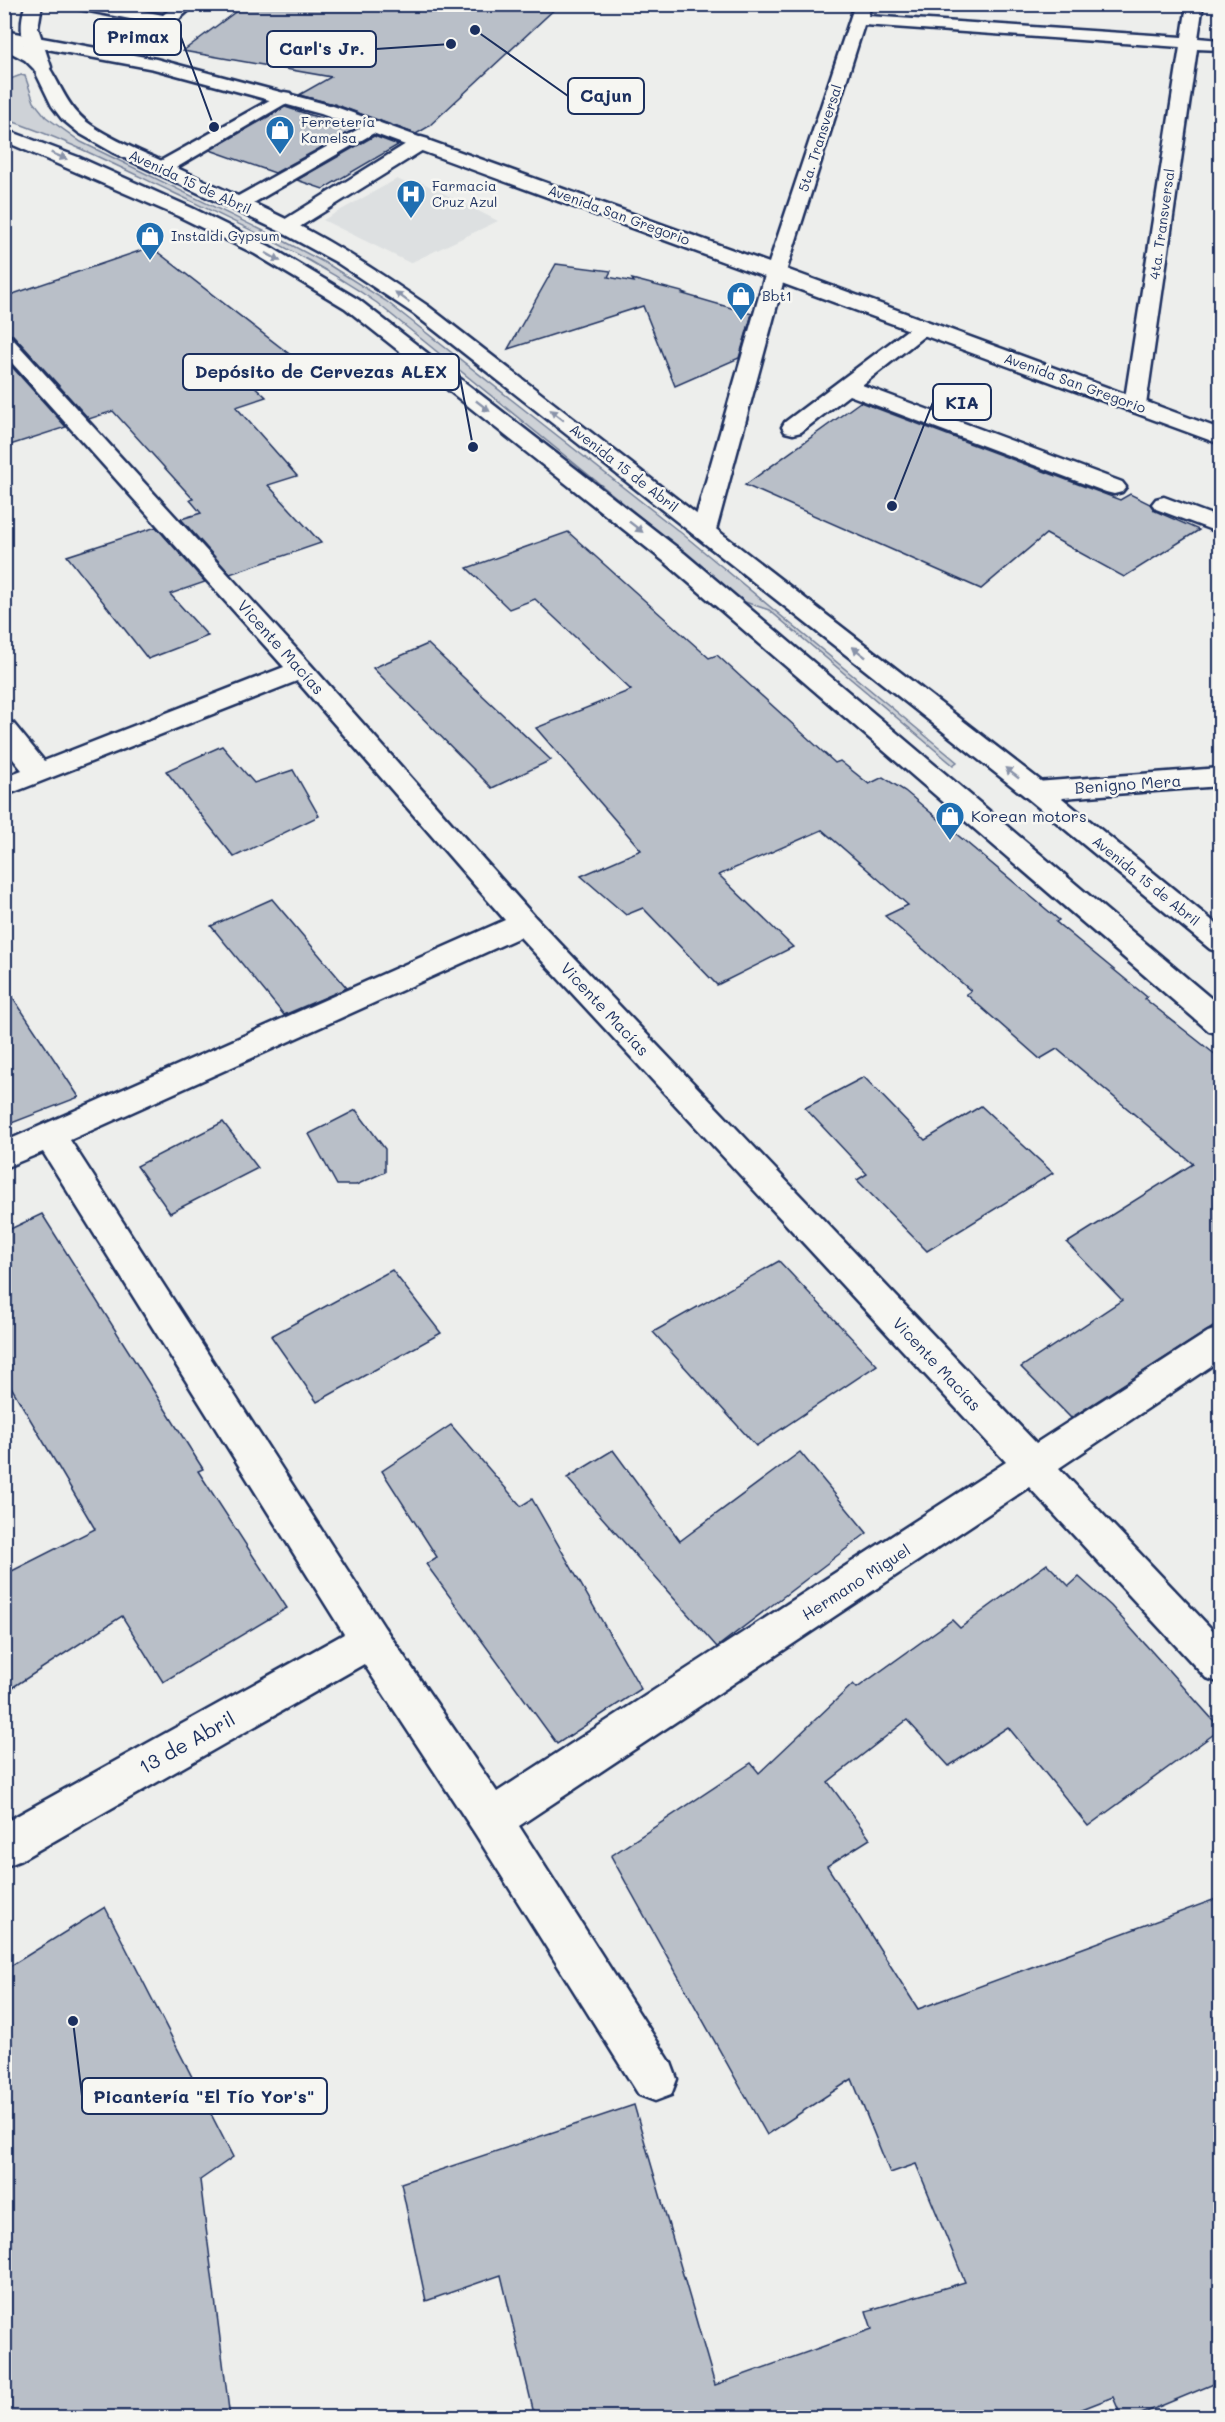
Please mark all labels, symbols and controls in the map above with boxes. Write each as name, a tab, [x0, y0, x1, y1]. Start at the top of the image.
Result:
callout: Primax	[94, 19, 181, 55]
text: Primax	[107, 24, 169, 48]
callout: Carl's Jr.	[267, 31, 376, 67]
text: Carl's Jr.	[279, 36, 365, 60]
callout: Cajun	[568, 78, 644, 114]
street label: 5ta. Transversal	[793, 82, 846, 194]
text: Cajun	[580, 83, 632, 107]
place label: Ferretería Kamelsa	[301, 112, 375, 147]
shop icon: Ferretería Kamelsa	[264, 114, 296, 156]
street label: Avenida 15 de Abril	[126, 145, 254, 218]
one-way arrow	[50, 152, 68, 161]
street label: 4ta. Transversal	[1144, 167, 1179, 281]
place label: Farmacia Cruz Azul	[432, 176, 498, 211]
hospital icon: Farmacia Cruz Azul	[395, 178, 427, 220]
street label: Avenida San Gregorio	[546, 180, 693, 249]
shop icon: Instaldi Gypsum	[134, 220, 166, 262]
place label: Instaldi Gypsum	[171, 226, 280, 245]
one-way arrow	[265, 251, 282, 261]
shop icon: Bbt1	[725, 280, 757, 322]
place label: Bbt1	[762, 286, 792, 305]
one-way arrow	[395, 291, 410, 303]
street label: Avenida San Gregorio	[1002, 348, 1149, 417]
callout: Depósito de Cervezas ALEX	[183, 354, 459, 390]
text: Depósito de Cervezas ALEX	[195, 359, 447, 383]
callout: KIA	[933, 384, 991, 420]
text: KIA	[945, 390, 979, 414]
one-way arrow	[475, 400, 491, 413]
one-way arrow	[549, 410, 564, 422]
street label: Avenida 15 de Abril	[566, 419, 682, 516]
one-way arrow	[628, 520, 644, 533]
street label: Vicente Macías	[233, 595, 329, 698]
one-way arrow	[851, 646, 867, 659]
one-way arrow	[1005, 767, 1020, 779]
street label: Benigno Mera	[1074, 769, 1182, 798]
shop icon: Korean motors	[934, 800, 966, 842]
place label: Korean motors	[971, 805, 1087, 826]
street label: Avenida 15 de Abril	[1089, 831, 1204, 930]
street label: Vicente Macías	[557, 957, 654, 1060]
street label: Vicente Macías	[889, 1312, 986, 1415]
street label: Hermano Miguel	[798, 1539, 914, 1624]
street label: 13 de Abril	[134, 1705, 239, 1779]
callout: Picantería "El Tío Yor's"	[82, 2078, 327, 2114]
text: Picantería "El Tío Yor's"	[93, 2084, 315, 2108]

